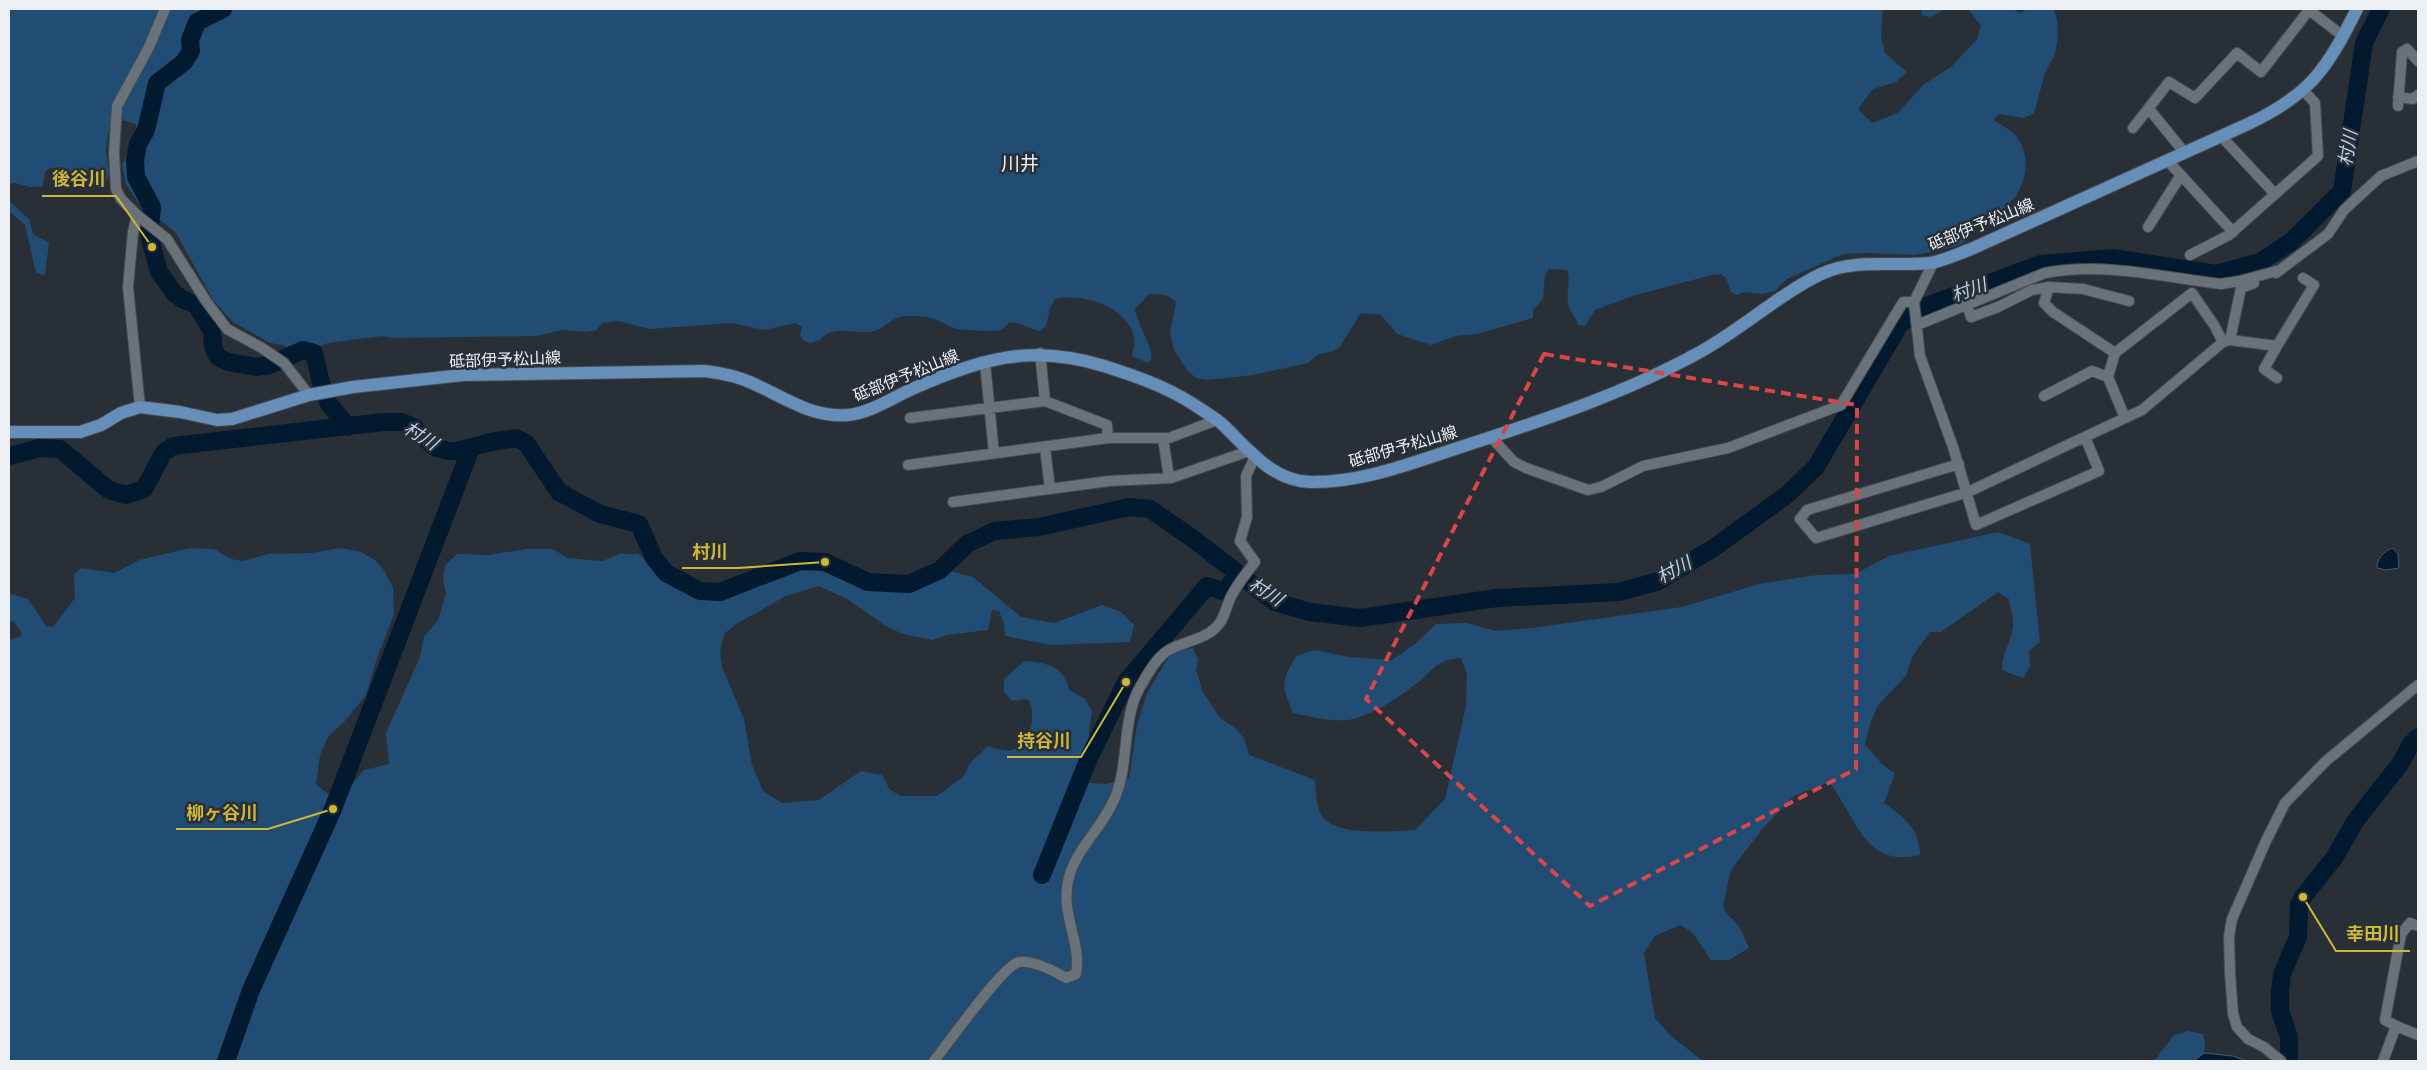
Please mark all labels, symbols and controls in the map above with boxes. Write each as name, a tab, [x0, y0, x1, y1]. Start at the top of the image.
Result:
water label: 村川	[2335, 127, 2361, 167]
district label: 川井	[1001, 153, 1039, 174]
callout: 後谷川	[42, 163, 116, 196]
text: 後谷川	[52, 169, 106, 189]
street label: 砥部伊予松山線	[1926, 196, 2036, 253]
water label: 村川	[1949, 274, 1991, 306]
street label: 砥部伊予松山線	[851, 347, 961, 404]
street label: 砥部伊予松山線	[449, 349, 561, 370]
water label: 村川	[400, 418, 443, 455]
street label: 砥部伊予松山線	[1347, 423, 1459, 470]
callout: 村川	[682, 535, 738, 568]
text: 村川	[692, 542, 728, 562]
water label: 村川	[1653, 552, 1696, 587]
water label: 村川	[1245, 574, 1288, 611]
callout: 持谷川	[1007, 724, 1081, 757]
text: 持谷川	[1017, 731, 1071, 751]
callout: 柳ヶ谷川	[176, 796, 268, 829]
text: 柳ヶ谷川	[186, 803, 258, 823]
callout: 幸田川	[2336, 918, 2410, 951]
text: 幸田川	[2346, 924, 2400, 944]

